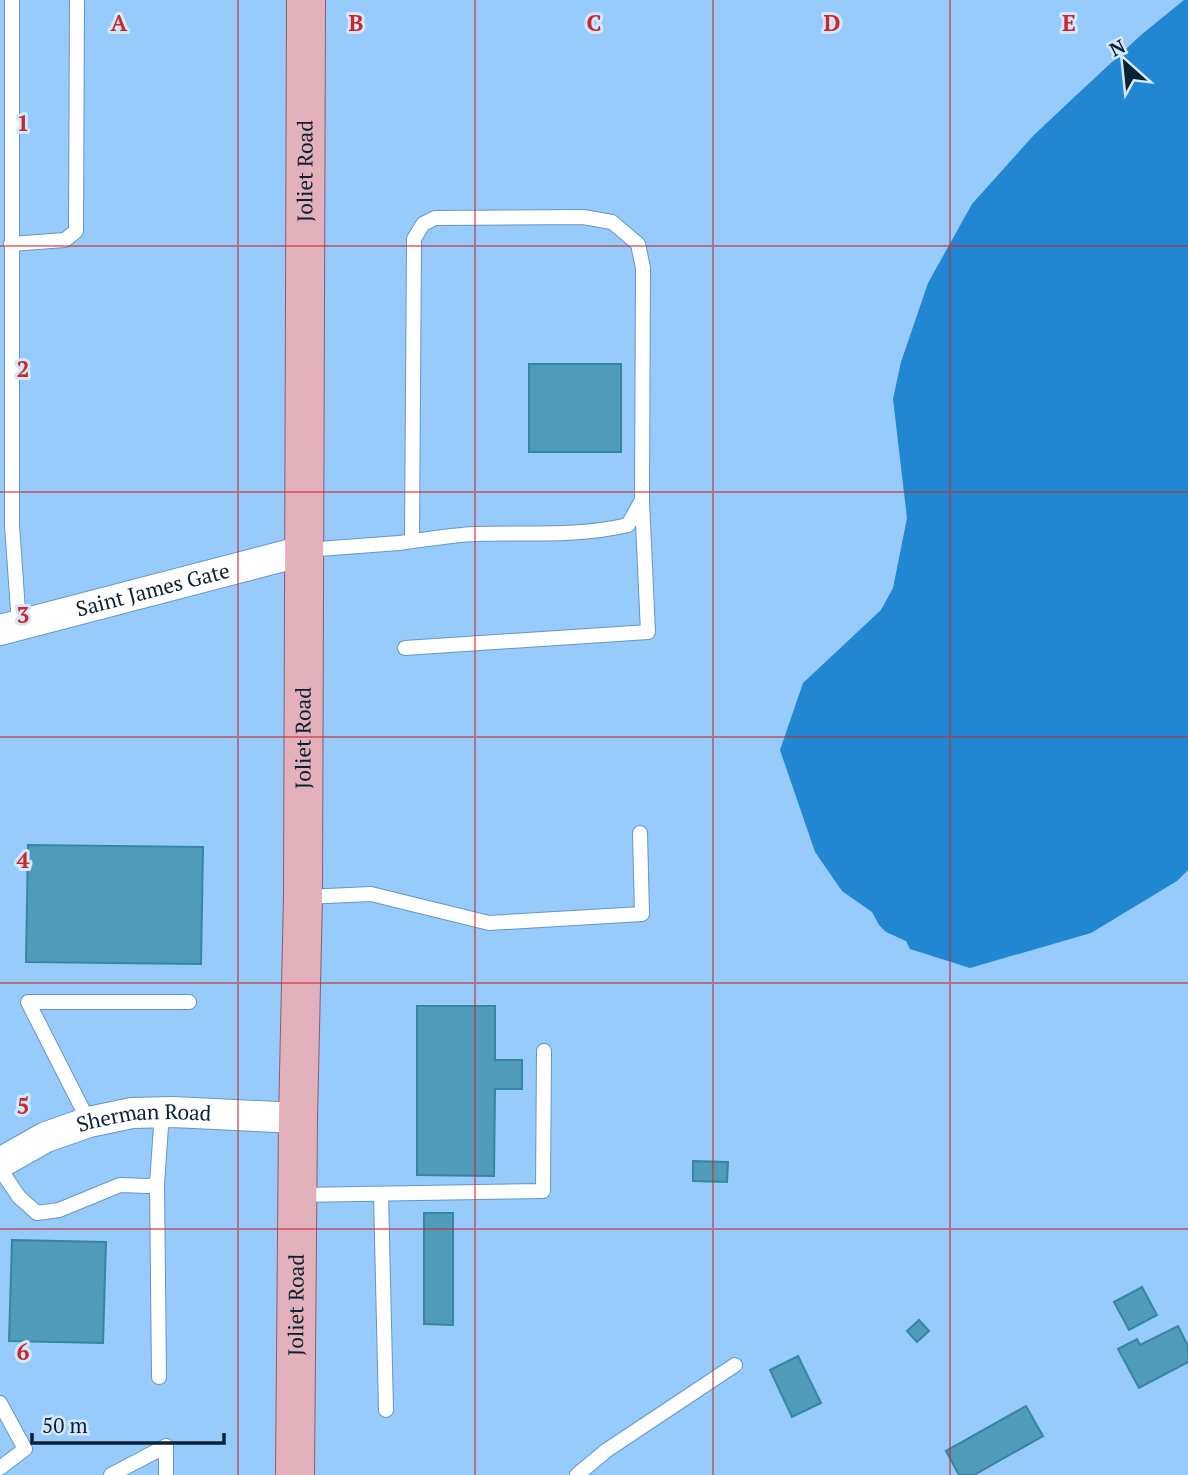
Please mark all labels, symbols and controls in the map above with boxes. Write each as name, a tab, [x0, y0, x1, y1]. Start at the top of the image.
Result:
text: A	[111, 7, 128, 38]
text: B	[349, 7, 364, 38]
text: C	[587, 7, 602, 38]
text: D	[824, 7, 841, 38]
text: E	[1062, 7, 1076, 38]
north arrow	[1090, 28, 1160, 98]
text: N	[1105, 33, 1130, 62]
text: 1	[17, 107, 30, 138]
street label: Joliet Road	[290, 120, 319, 222]
text: 2	[17, 353, 30, 384]
street label: Saint James Gate	[73, 556, 232, 623]
text: 3	[17, 599, 30, 630]
street label: Joliet Road	[288, 687, 317, 789]
text: 4	[17, 844, 30, 875]
text: 5	[17, 1090, 30, 1121]
street label: Sherman Road	[73, 1097, 212, 1138]
street label: Joliet Road	[281, 1254, 310, 1356]
text: 6	[17, 1336, 30, 1367]
scale bar	[32, 1402, 224, 1446]
text: 50 m	[42, 1411, 88, 1439]

